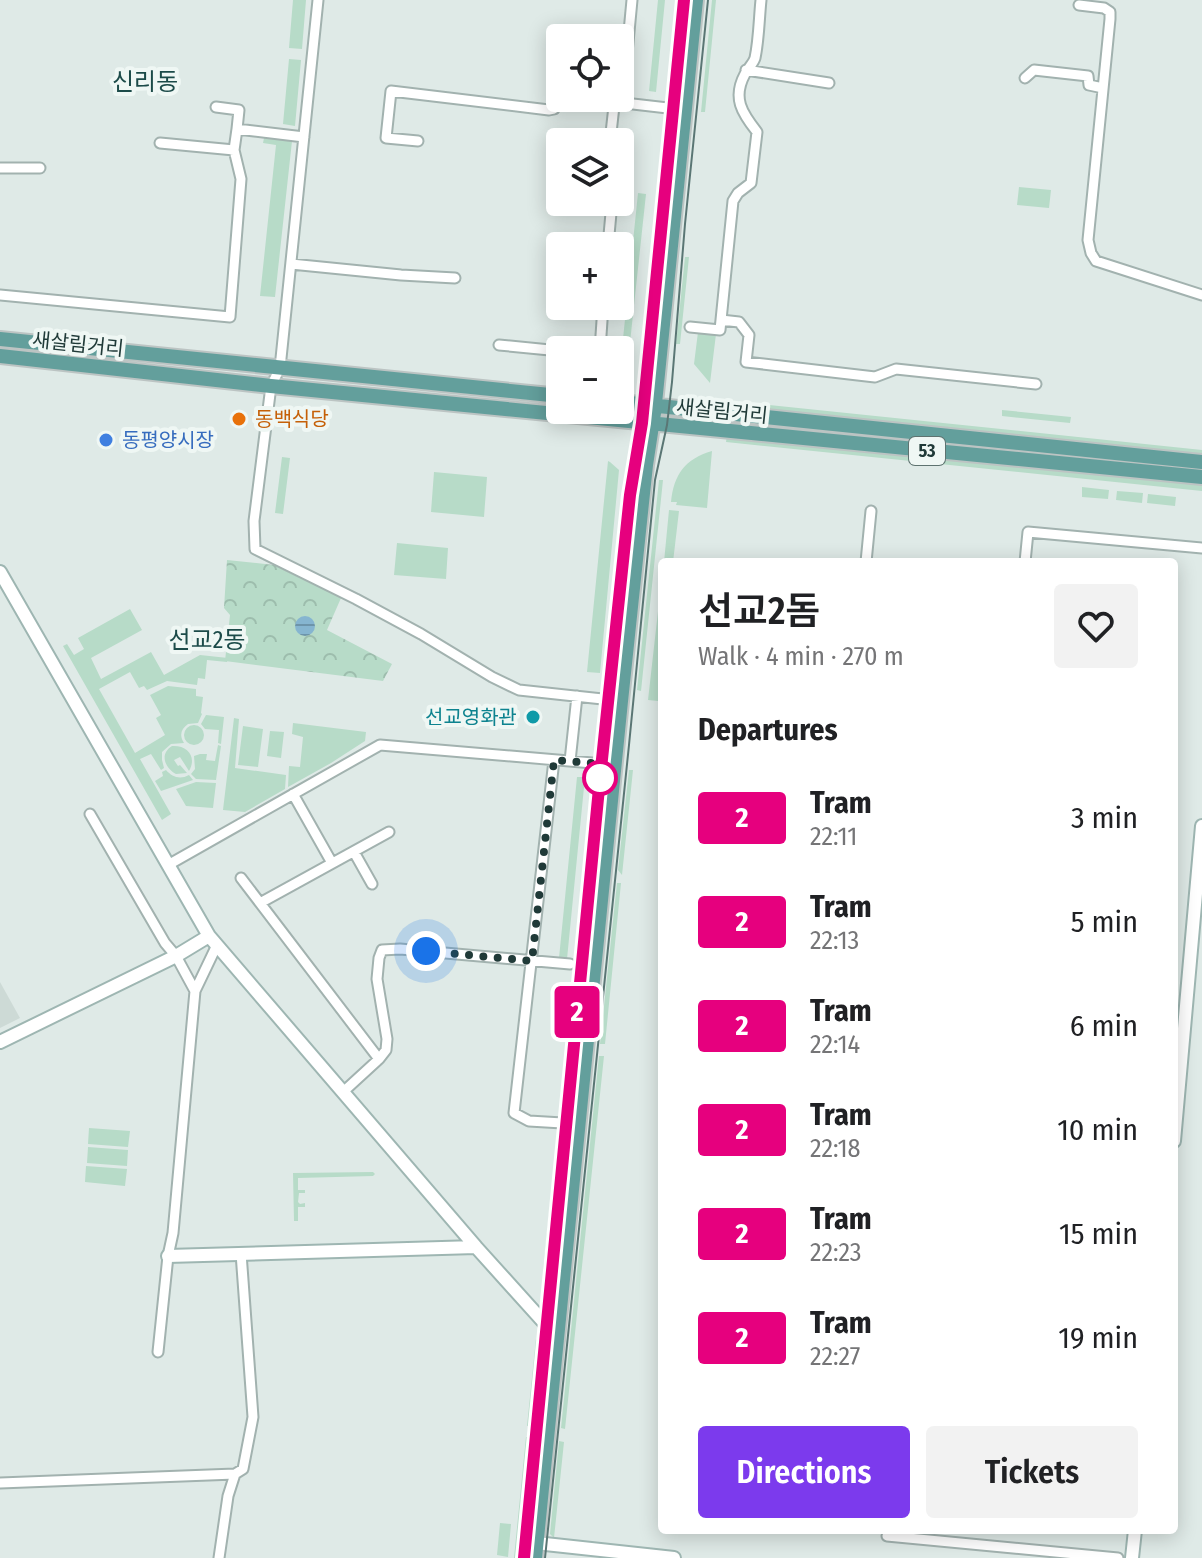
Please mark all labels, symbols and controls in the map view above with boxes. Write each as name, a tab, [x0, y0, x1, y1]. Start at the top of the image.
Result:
map controls	[546, 24, 634, 424]
button: locate	[546, 24, 634, 112]
district label: 신리동	[112, 68, 178, 96]
button: layers	[546, 128, 634, 216]
button: +	[546, 232, 634, 320]
street label: 새살림거리	[31, 327, 125, 361]
button: −	[546, 336, 634, 424]
street label: 새살림거리	[675, 394, 769, 428]
place label: 동백식당	[255, 407, 329, 431]
marker: 동백식당	[230, 410, 248, 428]
place label: 동평양시장	[122, 428, 214, 452]
marker: 동평양시장	[97, 431, 115, 449]
road number: 53	[909, 437, 945, 465]
button: heart	[1054, 584, 1138, 668]
text: 선교2돔	[698, 588, 820, 634]
district label: 선교2동	[169, 626, 245, 654]
text: Walk · 4 min · 270 m	[698, 641, 904, 672]
place label: 선교영화관	[425, 705, 517, 729]
marker: 선교영화관	[524, 708, 542, 726]
text: Departures	[698, 712, 838, 748]
unlabelled marker	[583, 761, 617, 795]
text: Tram	[810, 785, 872, 821]
text: 3 min	[1071, 800, 1138, 836]
text: 2	[736, 801, 748, 834]
text: 22:11	[810, 821, 857, 852]
text: Tram	[810, 889, 872, 925]
text: 5 min	[1071, 904, 1138, 940]
text: 2	[736, 905, 748, 938]
text: 22:13	[810, 925, 859, 956]
your location	[406, 931, 446, 971]
line badge: 2	[551, 986, 603, 1038]
text: Tram	[810, 993, 872, 1029]
text: 2	[571, 995, 583, 1028]
text: 6 min	[1070, 1008, 1138, 1044]
text: 2	[736, 1009, 748, 1042]
text: 22:14	[810, 1029, 860, 1060]
text: Tram	[810, 1097, 872, 1133]
text: 10 min	[1057, 1112, 1138, 1148]
text: 2	[736, 1113, 748, 1146]
text: 22:18	[810, 1133, 861, 1164]
text: Tram	[810, 1201, 872, 1237]
text: 15 min	[1059, 1216, 1138, 1252]
text: 2	[736, 1217, 748, 1250]
text: 22:23	[810, 1237, 862, 1268]
text: Tram	[810, 1305, 872, 1341]
text: 19 min	[1058, 1320, 1138, 1356]
text: 2	[736, 1321, 748, 1354]
text: 22:27	[810, 1341, 860, 1372]
button: Directions	[698, 1426, 910, 1518]
button: Tickets	[926, 1426, 1138, 1518]

